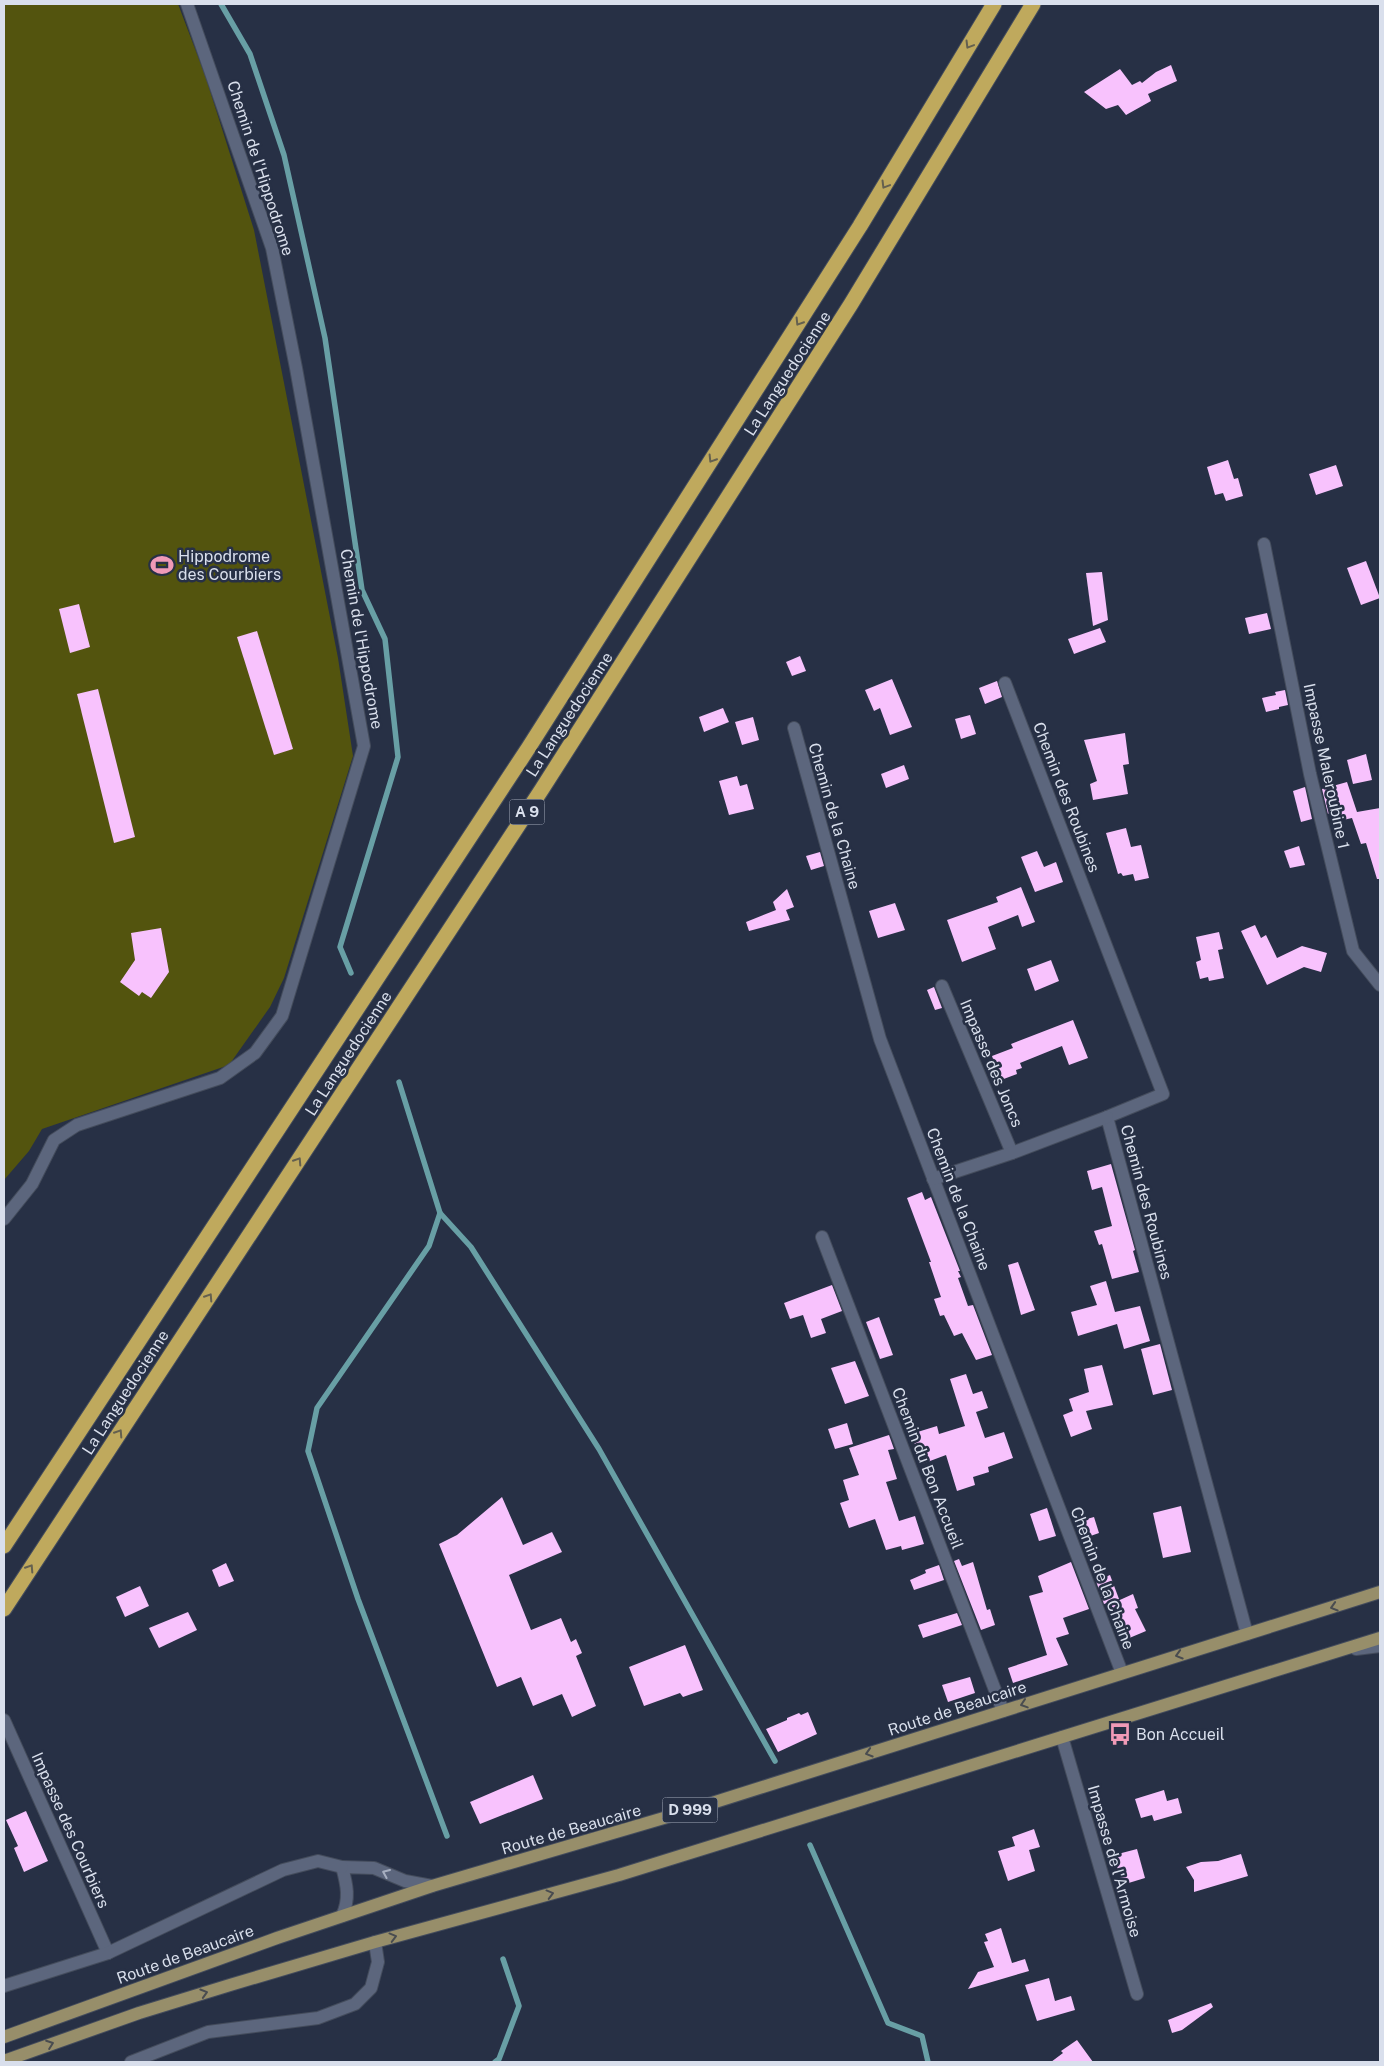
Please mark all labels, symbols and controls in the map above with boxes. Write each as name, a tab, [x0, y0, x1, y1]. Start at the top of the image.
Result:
one-way arrow	[966, 40, 976, 49]
street label: Chemin de l'Hippodrome	[223, 78, 298, 258]
one-way arrow	[882, 179, 892, 188]
street label: La Languedocienne	[740, 307, 835, 439]
one-way arrow	[796, 317, 805, 326]
one-way arrow	[709, 454, 718, 463]
place label: Hippodrome des Courbiers	[178, 547, 281, 584]
street label: Chemin de l'Hippodrome	[336, 547, 387, 731]
sports icon: Hippodrome des Courbiers	[149, 552, 175, 578]
street label: La Languedocienne	[522, 648, 617, 780]
street label: Impasse Maleroubine 1	[1300, 682, 1353, 851]
street label: Chemin des Roubines	[1029, 719, 1104, 875]
street label: Chemin de la Chaine	[805, 741, 865, 892]
road number: A 9	[510, 800, 544, 824]
street label: La Languedocienne	[301, 987, 396, 1119]
street label: Impasse des Joncs	[956, 996, 1027, 1130]
street label: Chemin des Roubines	[1117, 1123, 1176, 1282]
street label: Chemin de la Chaine	[923, 1125, 995, 1273]
one-way arrow	[292, 1157, 301, 1166]
one-way arrow	[202, 1293, 212, 1302]
street label: La Languedocienne	[78, 1326, 173, 1458]
street label: Chemin du Bon Accueil	[888, 1385, 967, 1552]
one-way arrow	[113, 1429, 123, 1438]
street label: Chemin de la Chaine	[1067, 1504, 1139, 1652]
one-way arrow	[24, 1565, 34, 1574]
one-way arrow	[1330, 1601, 1338, 1611]
one-way arrow	[1175, 1650, 1183, 1660]
street label: Route de Beaucaire	[886, 1677, 1029, 1740]
one-way arrow	[1020, 1699, 1028, 1709]
bus stop icon: Bon Accueil	[1107, 1721, 1133, 1747]
place label: Bon Accueil	[1136, 1725, 1225, 1744]
one-way arrow	[865, 1748, 873, 1758]
street label: Impasse des Courbiers	[28, 1749, 113, 1911]
street label: Impasse de l'Armoise	[1084, 1783, 1145, 1939]
road number: D 999	[662, 1798, 718, 1822]
street label: Route de Beaucaire	[499, 1800, 643, 1859]
one-way arrow	[382, 1869, 391, 1880]
one-way arrow	[545, 1889, 554, 1900]
street label: Route de Beaucaire	[114, 1921, 256, 1988]
one-way arrow	[389, 1932, 398, 1943]
one-way arrow	[199, 1989, 207, 1999]
one-way arrow	[45, 2040, 53, 2050]

